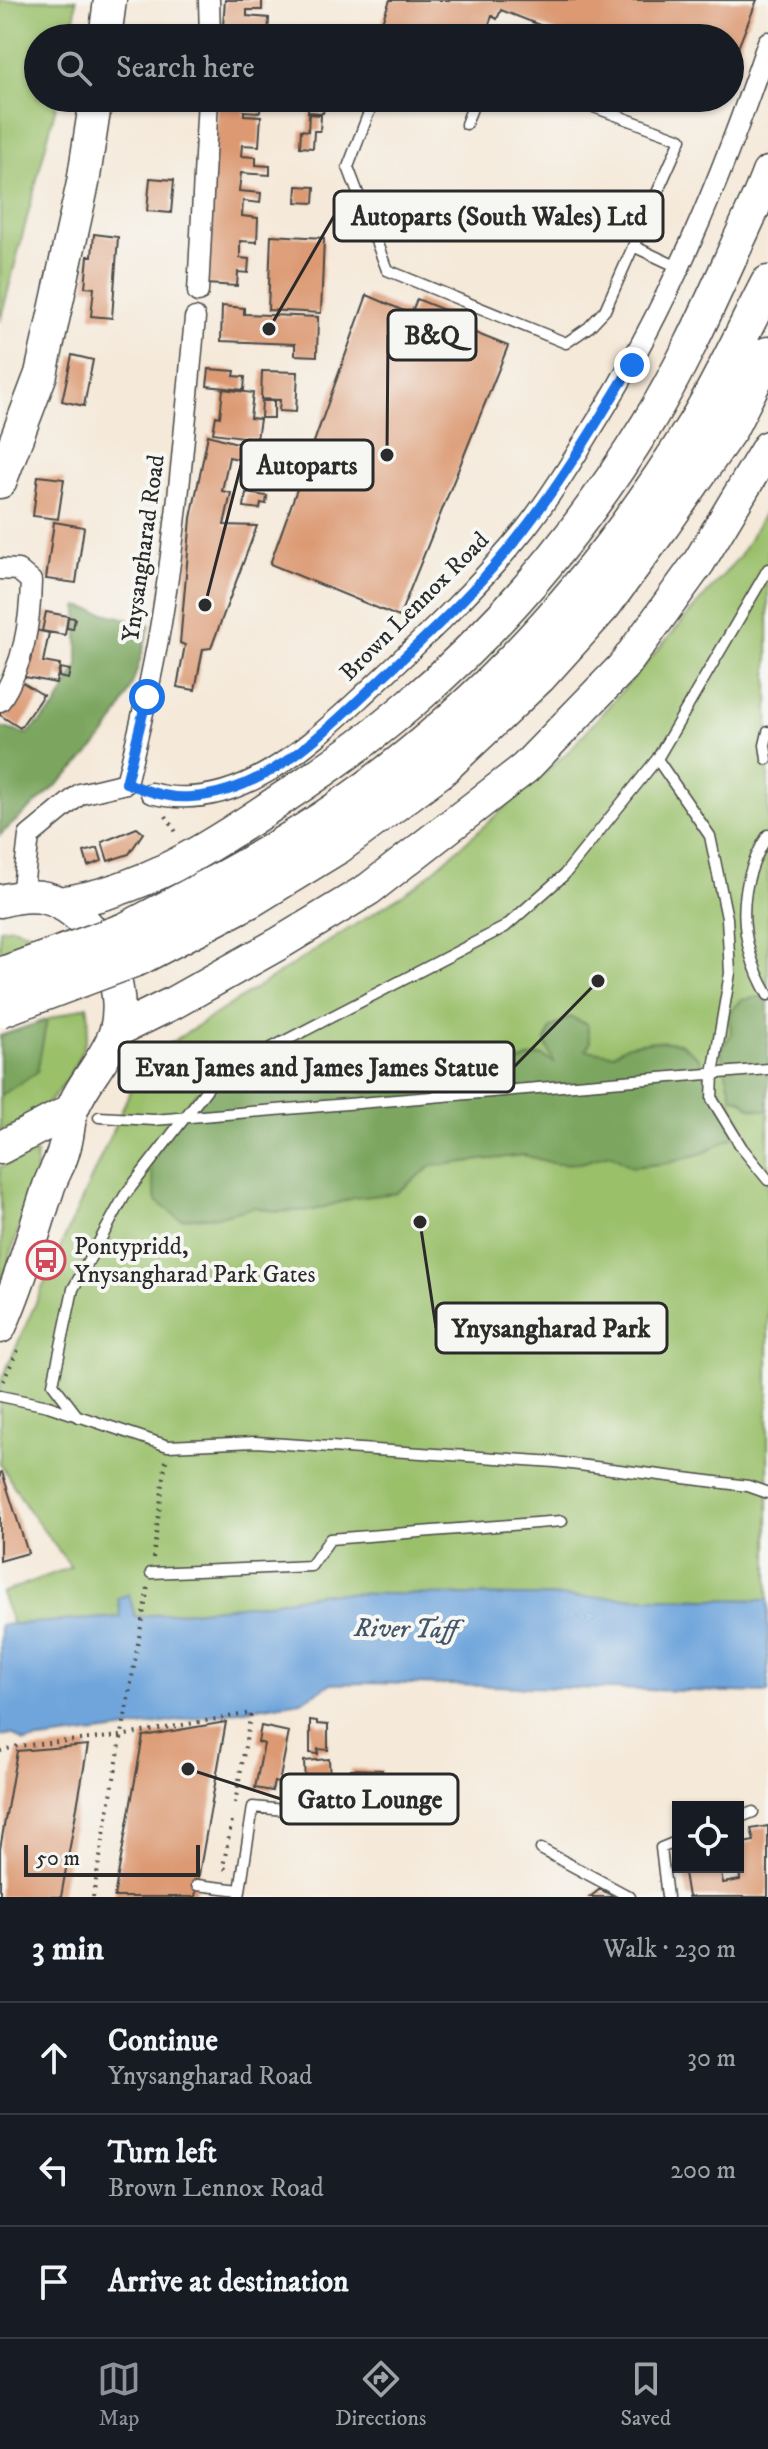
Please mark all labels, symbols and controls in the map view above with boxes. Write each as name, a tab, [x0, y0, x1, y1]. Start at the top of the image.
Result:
search box	[24, 24, 744, 112]
icon: search	[52, 46, 96, 90]
text: Search here	[116, 50, 255, 87]
callout: Autoparts (South Wales) Ltd	[334, 191, 663, 241]
text: Autoparts (South Wales) Ltd	[350, 201, 648, 234]
callout: B&Q	[388, 310, 476, 360]
text: B&Q	[404, 320, 473, 353]
route end	[614, 347, 650, 383]
callout: Autoparts	[241, 440, 373, 490]
text: Autoparts	[256, 450, 358, 483]
street label: Ynysangharad Road	[116, 453, 172, 644]
street label: Brown Lennox Road	[334, 526, 496, 688]
route start	[129, 679, 165, 715]
callout: Evan James and James James Statue	[119, 1042, 514, 1092]
text: Evan James and James James Statue	[135, 1052, 499, 1085]
place label: Pontypridd, Ynysangharad Park Gates	[74, 1232, 315, 1290]
bus stop icon: Pontypridd, Ynysangharad Park Gates	[25, 1239, 67, 1281]
callout: Ynysangharad Park	[436, 1303, 667, 1353]
text: Ynysangharad Park	[451, 1313, 652, 1346]
water label: River Taff	[353, 1612, 465, 1647]
callout: Gatto Lounge	[281, 1774, 458, 1824]
text: Gatto Lounge	[297, 1784, 443, 1817]
map controls	[672, 1801, 744, 1873]
button: locate	[672, 1801, 744, 1873]
scale bar	[24, 1841, 200, 1877]
text: 50 m	[36, 1845, 80, 1872]
text: 3 min	[32, 1928, 104, 1970]
text: Walk · 230 m	[603, 1933, 736, 1966]
text: Continue	[108, 2023, 218, 2060]
icon: ahead	[32, 2036, 76, 2080]
text: 30 m	[687, 2042, 736, 2075]
text: Ynysangharad Road	[108, 2060, 312, 2093]
text: Turn left	[108, 2135, 217, 2172]
icon: left	[32, 2148, 76, 2192]
text: 200 m	[670, 2154, 736, 2187]
text: Brown Lennox Road	[108, 2172, 324, 2205]
icon: arrive	[32, 2260, 76, 2304]
text: Arrive at destination	[108, 2264, 349, 2301]
tab: Map	[97, 2357, 141, 2432]
tab: Directions	[335, 2357, 426, 2432]
tab: Saved	[620, 2357, 671, 2432]

